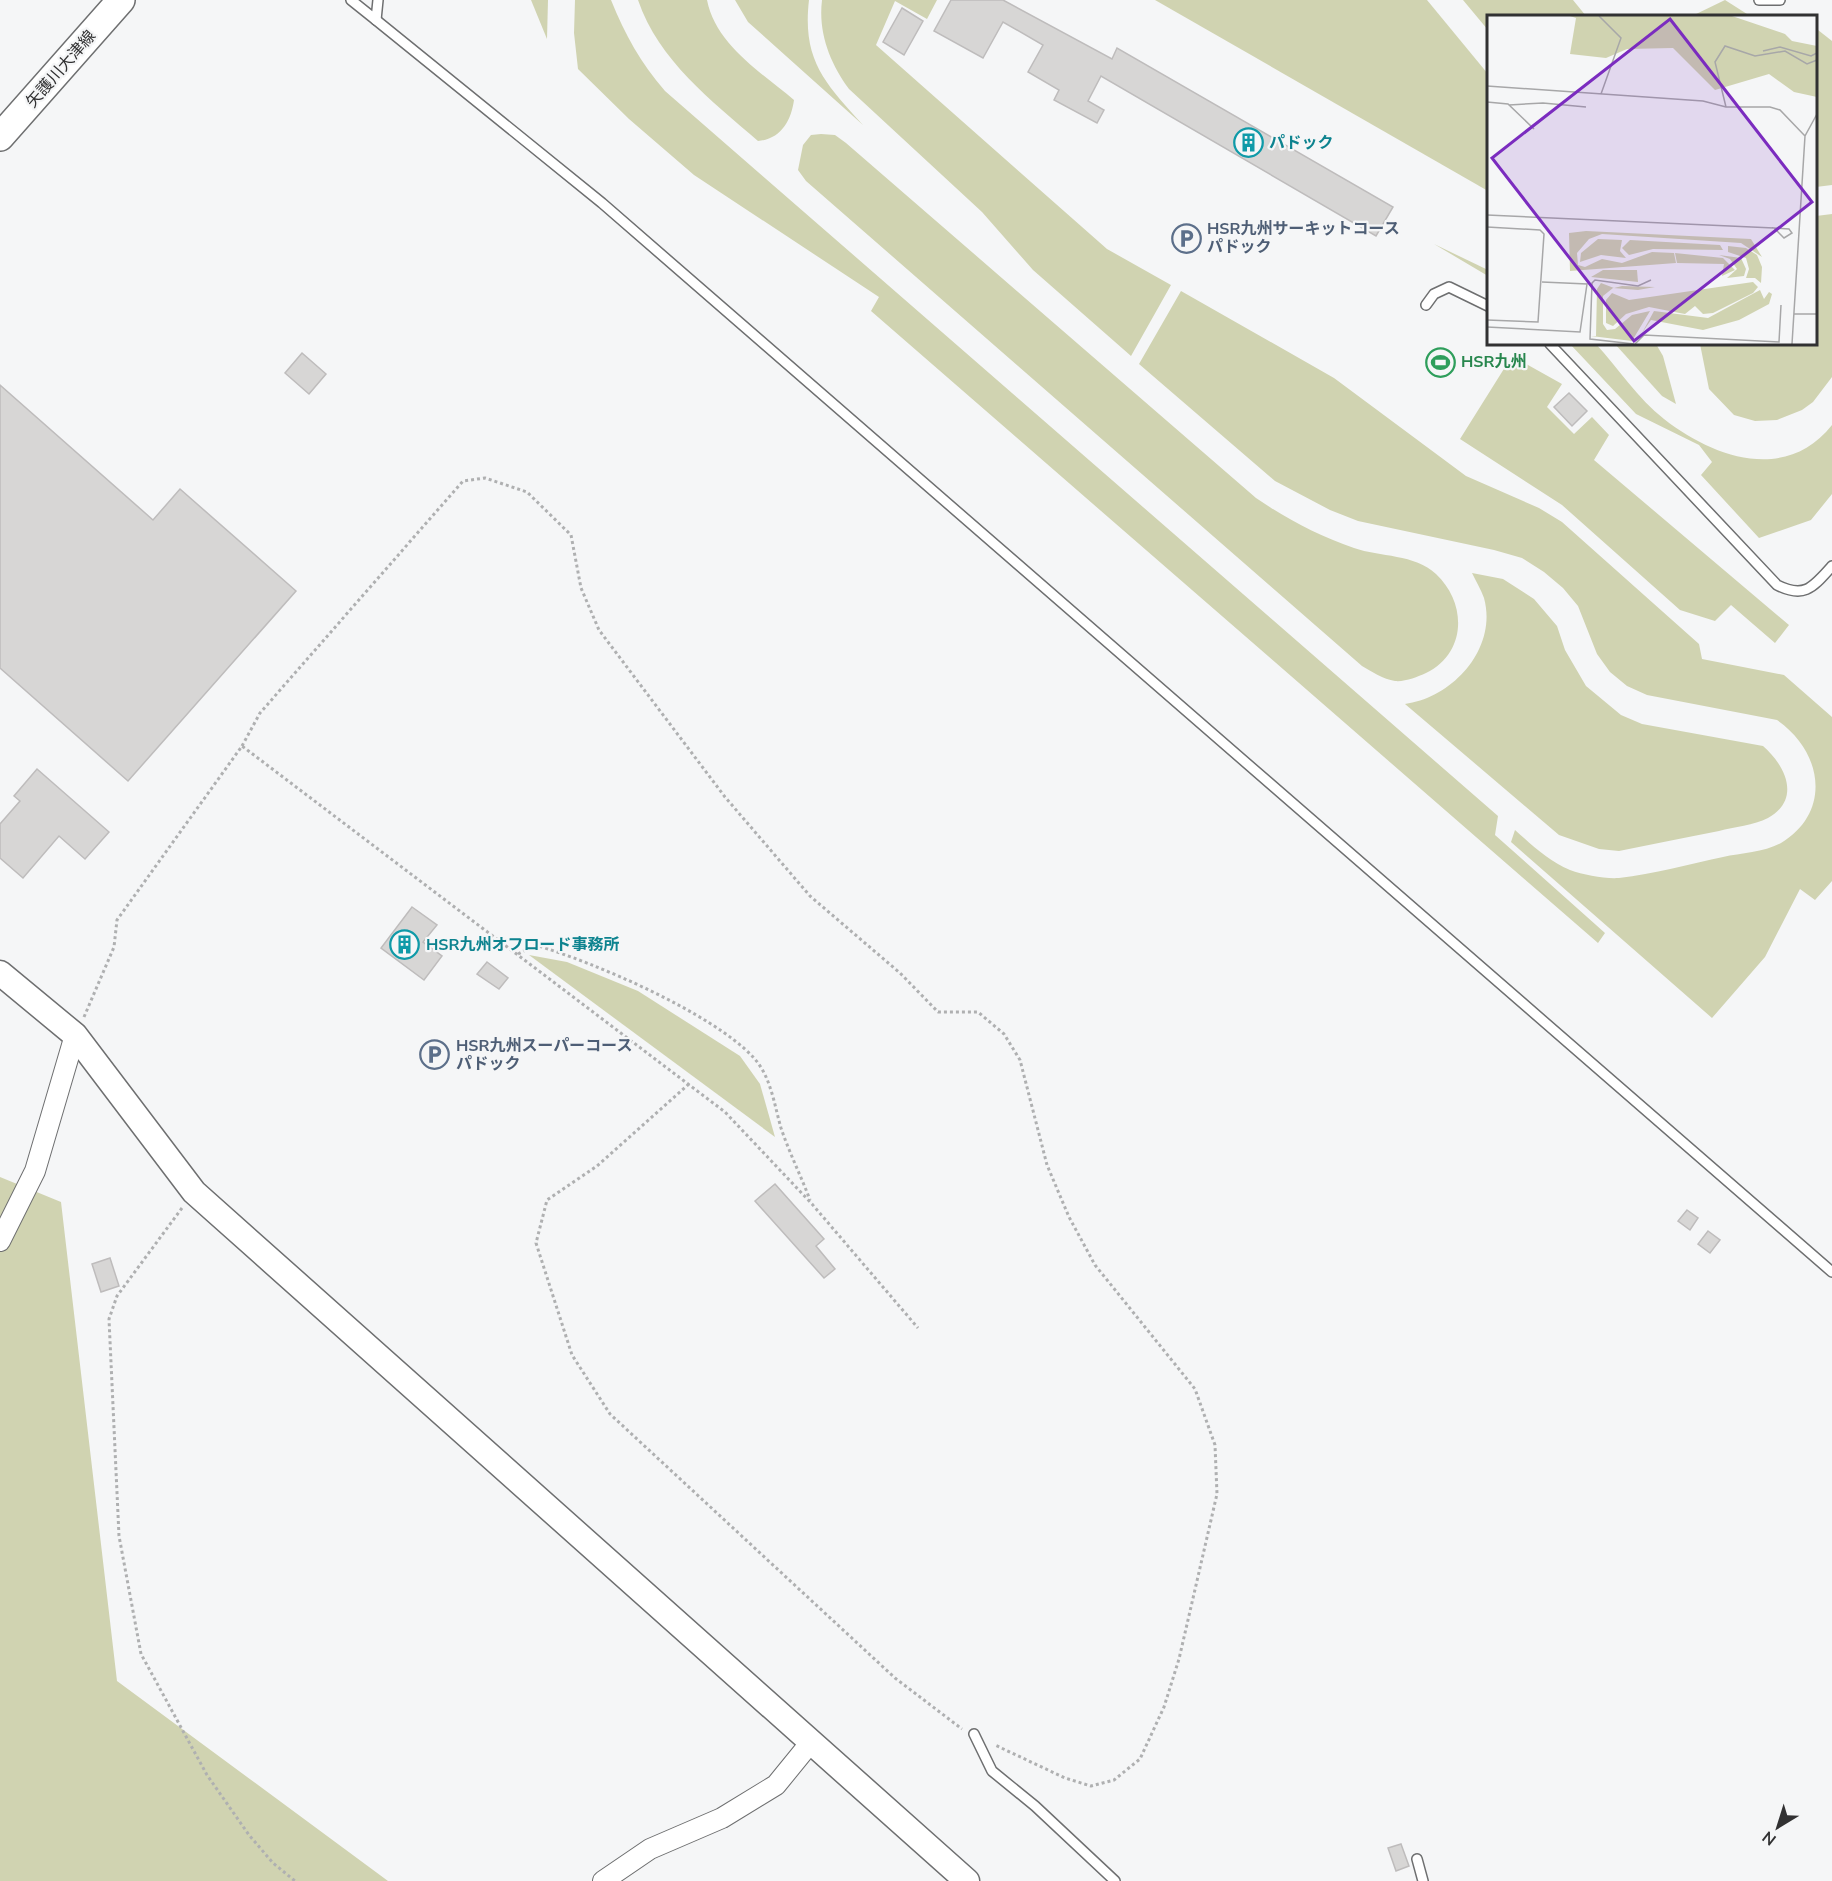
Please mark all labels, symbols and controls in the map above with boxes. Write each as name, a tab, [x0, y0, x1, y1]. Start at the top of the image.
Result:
inset map	[1487, 15, 1817, 345]
street label: 矢護川大津線	[21, 26, 101, 112]
building icon: パドック	[1232, 127, 1264, 159]
place label: パドック	[1269, 132, 1333, 154]
place label: HSR九州サーキットコース パドック	[1207, 218, 1400, 258]
parking icon: HSR九州サーキットコース パドック	[1170, 222, 1202, 254]
sports icon: HSR九州	[1424, 346, 1456, 378]
place label: HSR九州	[1461, 351, 1526, 373]
building icon: HSR九州オフロード事務所	[389, 929, 421, 961]
place label: HSR九州オフロード事務所	[426, 934, 619, 956]
place label: HSR九州スーパーコース パドック	[456, 1035, 632, 1075]
parking icon: HSR九州スーパーコース パドック	[419, 1039, 451, 1071]
north arrow	[1748, 1797, 1808, 1857]
text: N	[1758, 1826, 1781, 1850]

